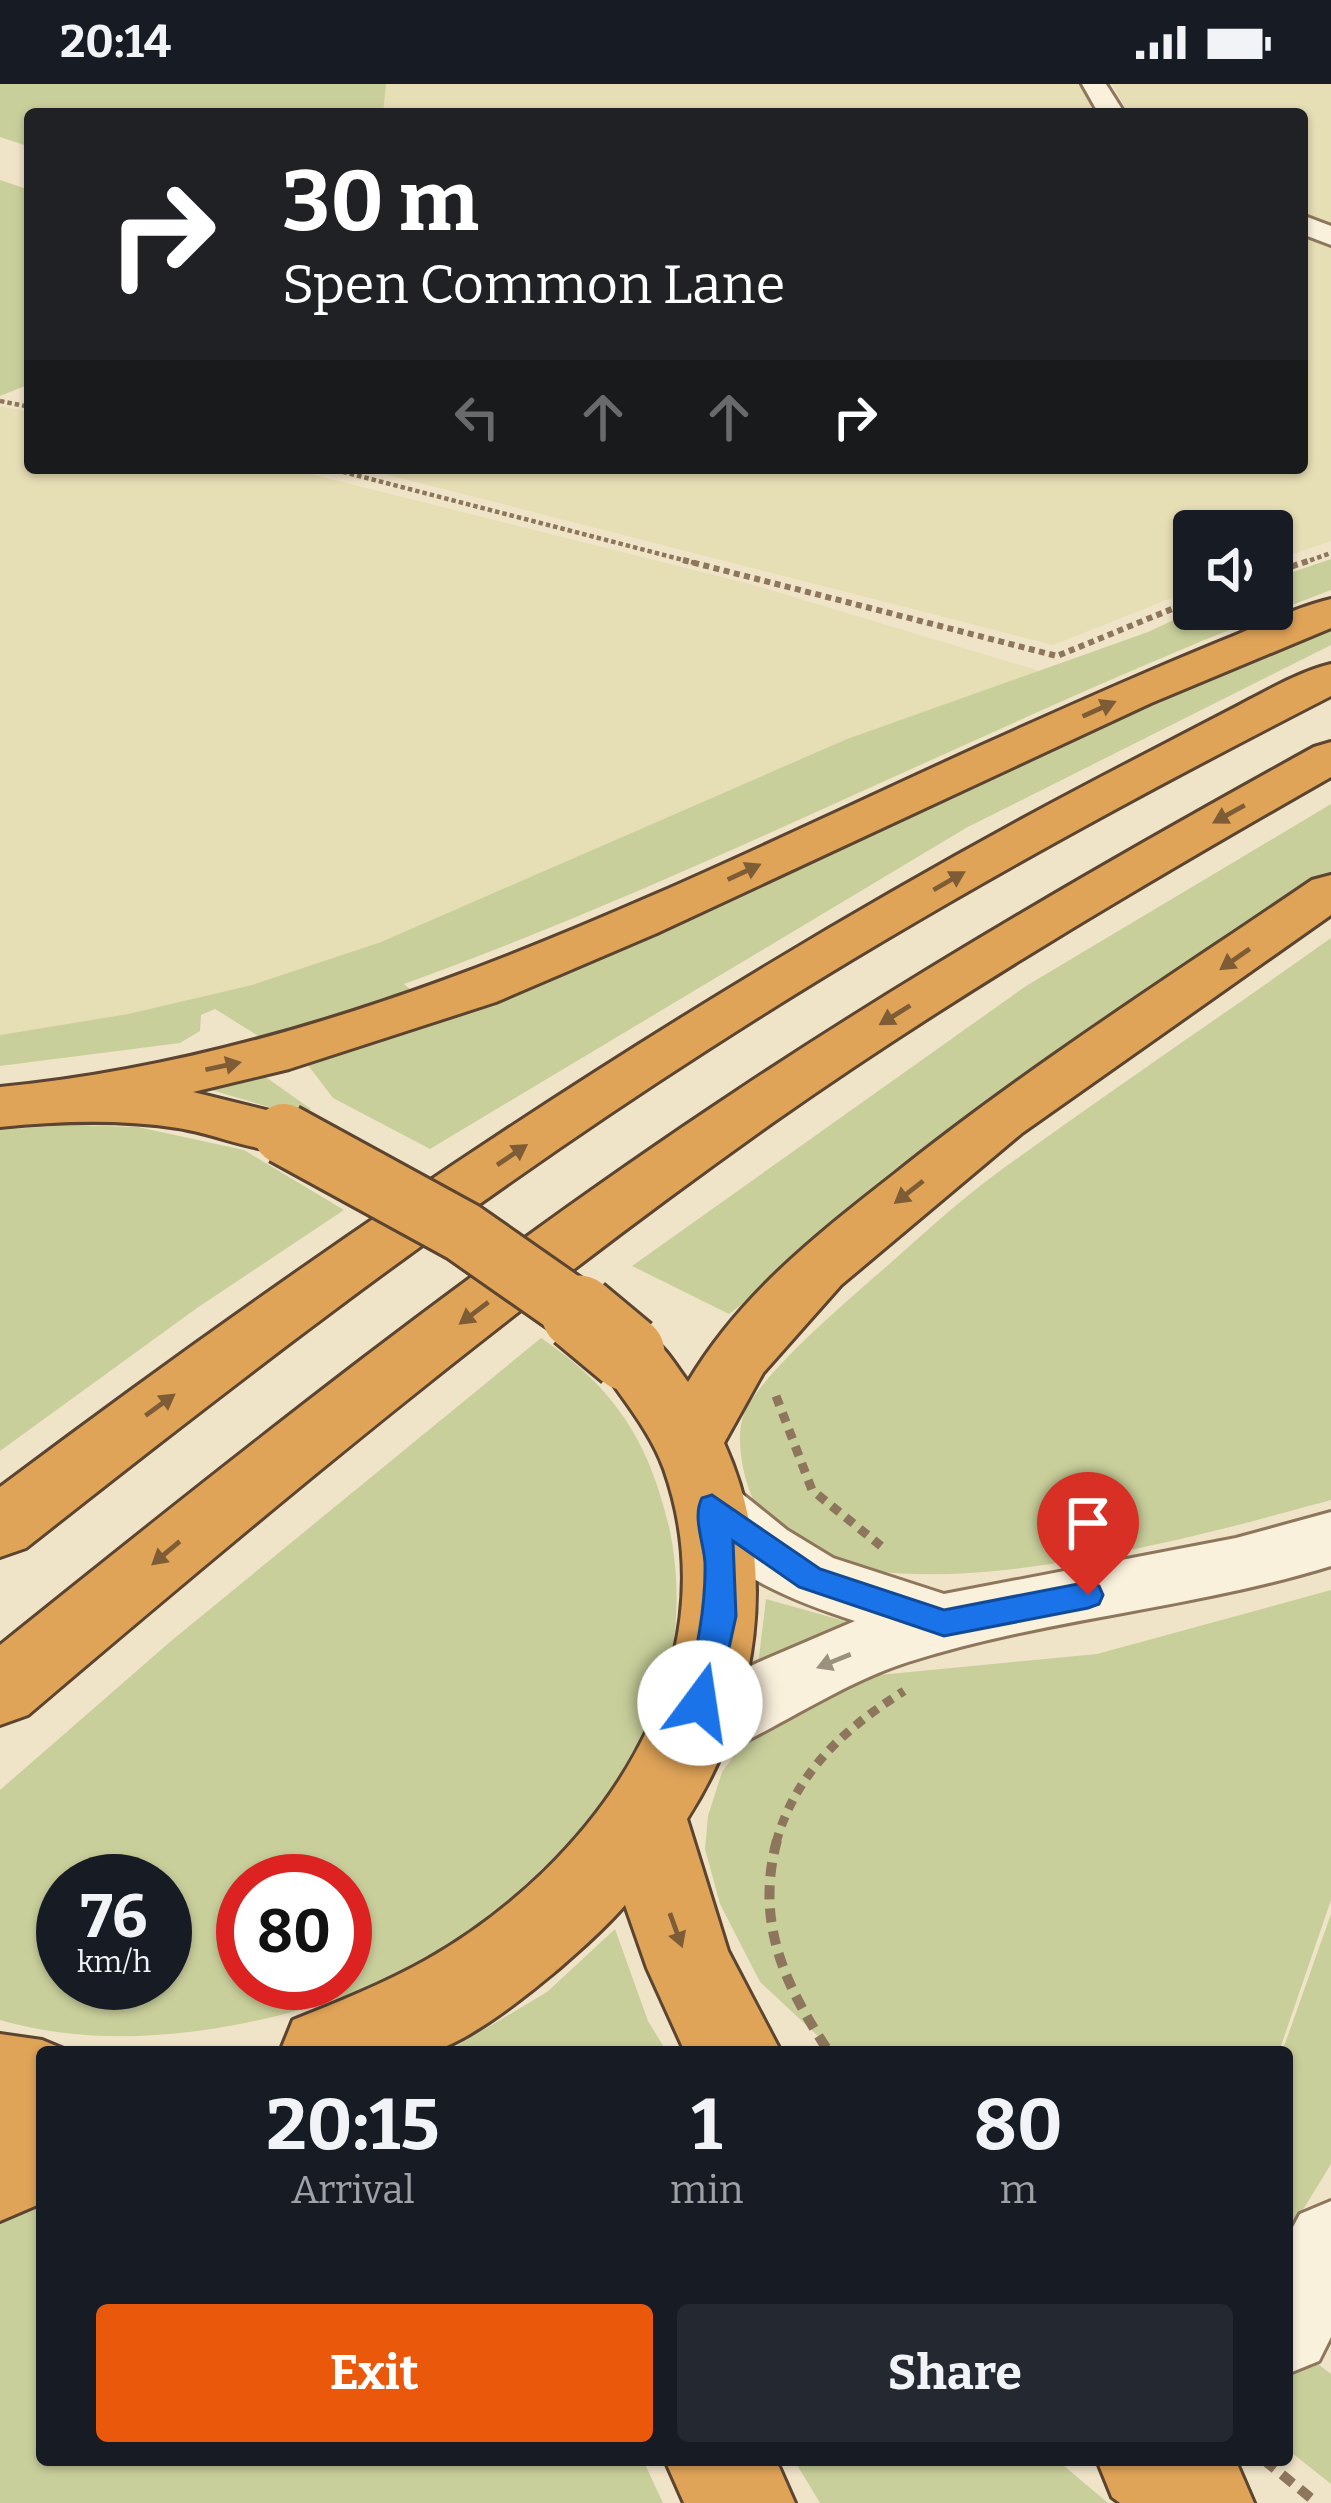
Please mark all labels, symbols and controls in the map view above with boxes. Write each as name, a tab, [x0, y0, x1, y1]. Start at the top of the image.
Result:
text: 20:14	[60, 15, 171, 69]
text: 30 m	[282, 151, 479, 252]
icon: right	[84, 156, 240, 312]
text: Spen Common Lane	[282, 253, 785, 317]
icon: left	[444, 384, 510, 450]
icon: ahead	[570, 384, 636, 450]
icon: ahead	[696, 384, 762, 450]
icon: right	[822, 384, 888, 450]
map controls	[1173, 510, 1293, 630]
button: sound	[1173, 510, 1293, 630]
one-way arrow	[1082, 699, 1117, 719]
one-way arrow	[1212, 803, 1246, 824]
one-way arrow	[727, 862, 762, 882]
one-way arrow	[932, 872, 966, 893]
one-way arrow	[1219, 947, 1251, 970]
one-way arrow	[878, 1004, 912, 1025]
one-way arrow	[205, 1055, 243, 1074]
one-way arrow	[495, 1144, 528, 1167]
one-way arrow	[894, 1178, 925, 1204]
one-way arrow	[458, 1300, 490, 1325]
one-way arrow	[144, 1394, 176, 1418]
pin	[1037, 1472, 1139, 1595]
icon: arrive	[1055, 1490, 1121, 1556]
one-way arrow	[151, 1540, 182, 1565]
position arrow	[637, 1640, 763, 1766]
one-way arrow	[815, 1652, 851, 1671]
speed limit sign: 80	[216, 1854, 372, 2010]
text: 76	[80, 1881, 148, 1953]
one-way arrow	[668, 1912, 686, 1948]
text: km/h	[77, 1944, 151, 1980]
text: 20:15	[266, 2082, 440, 2168]
text: 1	[691, 2082, 722, 2168]
text: 80	[974, 2082, 1063, 2168]
text: Arrival	[291, 2167, 415, 2213]
text: min	[670, 2167, 743, 2213]
text: m	[1000, 2167, 1037, 2213]
button: Exit	[96, 2304, 653, 2442]
button: Share	[677, 2304, 1233, 2442]

